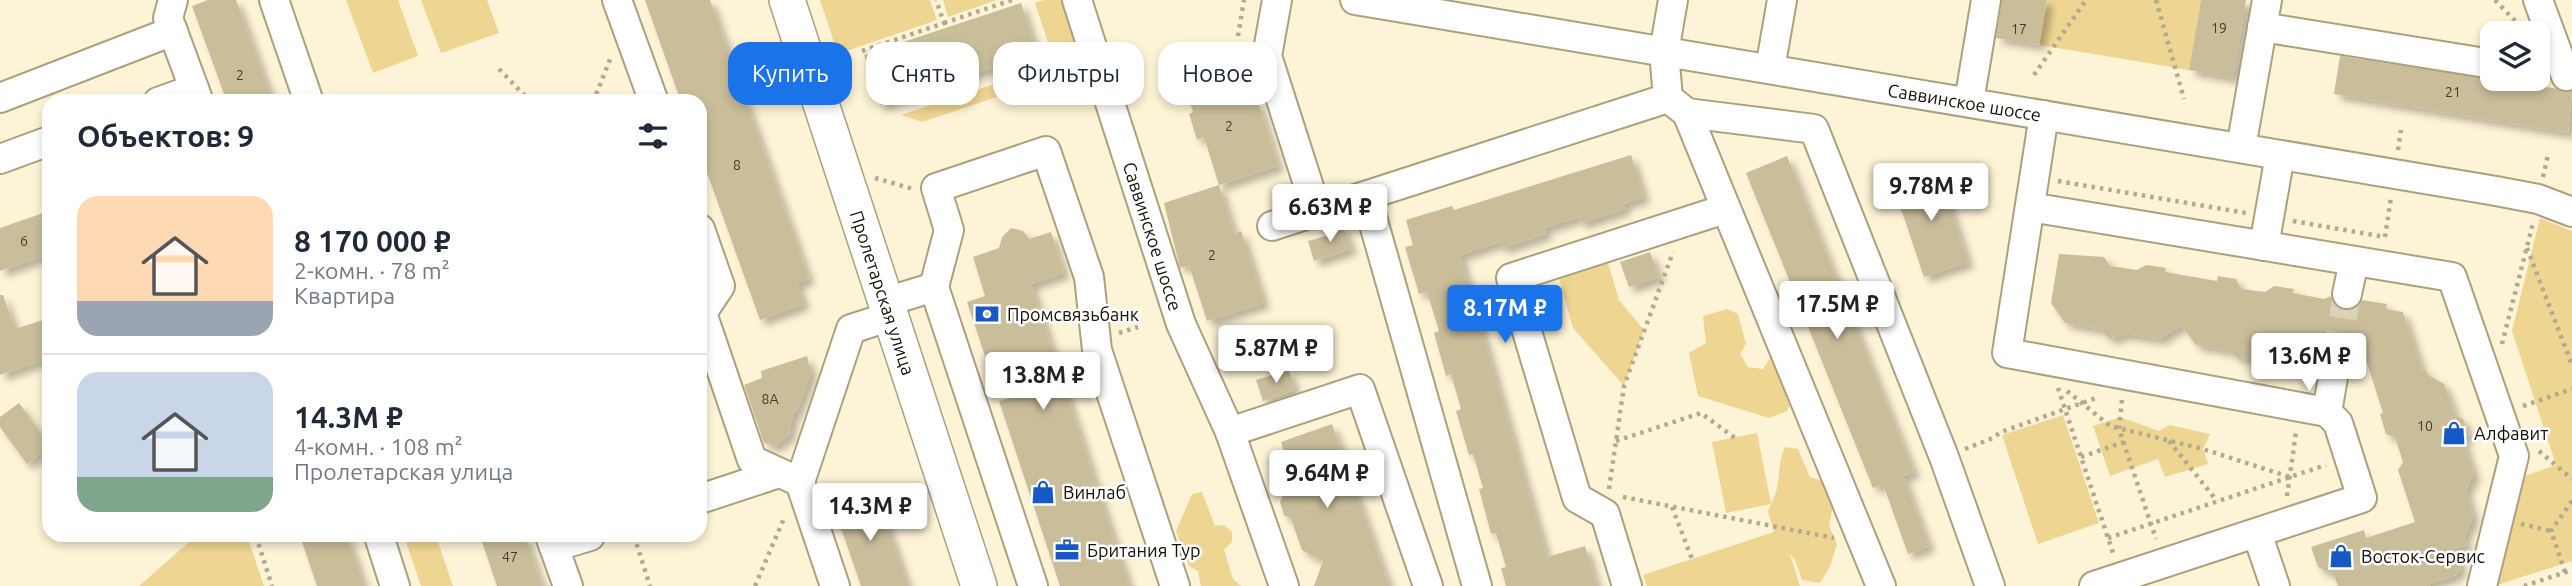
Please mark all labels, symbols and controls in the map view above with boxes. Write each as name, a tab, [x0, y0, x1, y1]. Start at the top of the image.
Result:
house number: 19	[2211, 20, 2227, 36]
house number: 17	[2011, 21, 2027, 37]
map controls	[2480, 21, 2550, 91]
button: layers	[2480, 21, 2550, 91]
chip: Купить	[728, 42, 852, 105]
chip: Снять	[866, 42, 979, 105]
chip: Фильтры	[993, 42, 1144, 105]
chip: Новое	[1158, 42, 1277, 105]
house number: 2	[236, 67, 244, 83]
street label: Саввинское шоссе	[1886, 79, 2043, 125]
house number: 21	[2445, 84, 2461, 100]
icon: filters	[634, 117, 672, 155]
house number: 2	[1225, 118, 1233, 134]
text: Объектов: 9	[77, 119, 254, 153]
house number: 8	[733, 157, 741, 173]
street label: Саввинское шоссе	[1120, 159, 1186, 313]
pin: 9.78M ₽	[1866, 164, 1996, 223]
text: 9.78M ₽	[1889, 173, 1973, 198]
pin: 6.63M ₽	[1265, 184, 1395, 244]
text: 6.63M ₽	[1288, 194, 1372, 219]
street label: Пролетарская улица	[847, 208, 919, 377]
icon: home	[133, 224, 217, 308]
text: 8 170 000 ₽	[294, 224, 451, 258]
house number: 6	[20, 233, 28, 249]
house number: 2	[1208, 247, 1216, 263]
text: 2-комн. · 78 m²	[294, 258, 450, 283]
pin: 17.5M ₽	[1772, 282, 1902, 341]
text: Квартира	[294, 283, 395, 308]
pin: 8.17M ₽	[1440, 286, 1570, 345]
text: 17.5M ₽	[1795, 291, 1879, 316]
text: 8.17M ₽	[1463, 295, 1547, 320]
bank icon: Промсвязьбанк	[973, 300, 1001, 328]
place label: Промсвязьбанк	[1007, 304, 1139, 324]
pin: 5.87M ₽	[1211, 326, 1341, 385]
pin: 13.6M ₽	[2244, 334, 2374, 393]
text: 5.87M ₽	[1234, 335, 1318, 360]
text: 13.6M ₽	[2267, 343, 2351, 368]
pin: 13.8M ₽	[978, 352, 1108, 412]
text: 13.8M ₽	[1001, 362, 1085, 387]
house number: 8А	[762, 391, 779, 407]
icon: home	[133, 400, 217, 484]
text: 14.3M ₽	[294, 400, 403, 434]
house number: 10	[2417, 418, 2433, 434]
shop icon: Алфавит	[2440, 419, 2468, 447]
place label: Алфавит	[2474, 423, 2548, 443]
text: 4-комн. · 108 m²	[294, 434, 463, 459]
pin: 9.64M ₽	[1262, 450, 1392, 510]
text: Пролетарская улица	[294, 459, 513, 484]
text: 9.64M ₽	[1285, 460, 1369, 485]
shop icon: Винлаб	[1029, 478, 1057, 506]
place label: Винлаб	[1063, 482, 1126, 502]
pin: 14.3M ₽	[805, 484, 935, 543]
text: 14.3M ₽	[828, 493, 912, 518]
office icon: Британия Тур	[1053, 536, 1081, 564]
place label: Британия Тур	[1087, 540, 1201, 560]
shop icon: Восток-Сервис	[2327, 542, 2355, 570]
place label: Восток-Сервис	[2361, 546, 2485, 566]
house number: 47	[502, 549, 518, 565]

